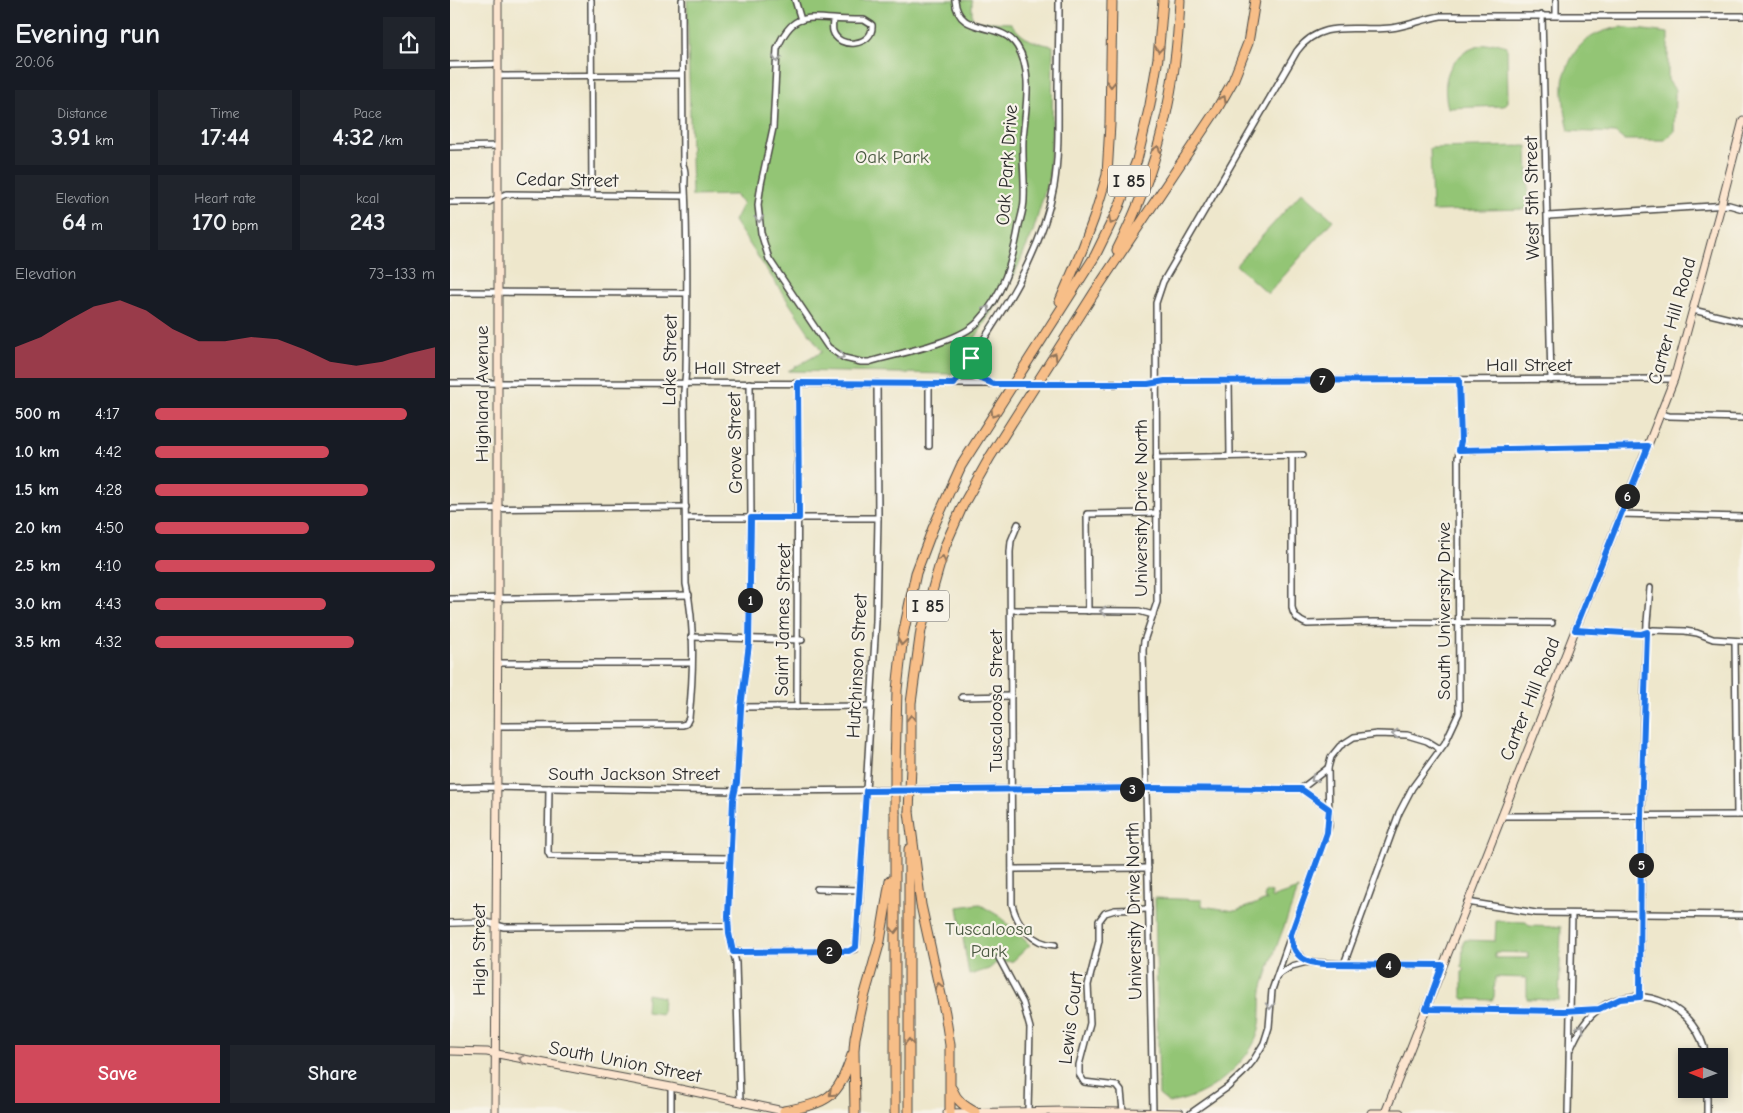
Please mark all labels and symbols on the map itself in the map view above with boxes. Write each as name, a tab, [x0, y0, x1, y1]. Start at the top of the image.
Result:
one-way arrow	[1154, 45, 1165, 53]
one-way arrow	[771, 55, 782, 63]
one-way arrow	[1106, 80, 1117, 88]
one-way arrow	[1216, 96, 1226, 105]
street label: Oak Park Drive	[992, 104, 1022, 226]
street label: West 5th Street	[1520, 135, 1544, 260]
park label: Oak Park	[855, 146, 930, 168]
one-way arrow	[1152, 146, 1162, 154]
road number: I 85	[1108, 166, 1150, 197]
street label: Cedar Street	[516, 168, 619, 192]
one-way arrow	[754, 216, 765, 224]
one-way arrow	[1108, 216, 1118, 225]
street label: Carter Hill Road	[1643, 255, 1701, 387]
one-way arrow	[981, 306, 990, 315]
street label: Lake Street	[658, 314, 682, 406]
street label: Highland Avenue	[471, 325, 493, 463]
pin	[950, 337, 992, 379]
one-way arrow	[835, 350, 844, 360]
one-way arrow	[1047, 353, 1057, 362]
street label: Hall Street	[1486, 354, 1572, 376]
street label: Hall Street	[694, 357, 780, 379]
pin: 7	[1310, 368, 1334, 392]
street label: Grove Street	[723, 391, 747, 494]
one-way arrow	[991, 408, 1001, 417]
street label: University Drive North	[1130, 419, 1152, 597]
pin: 6	[1614, 484, 1640, 508]
street label: South University Drive	[1433, 522, 1455, 700]
street label: Saint James Street	[771, 543, 795, 696]
one-way arrow	[936, 556, 946, 564]
pin: 1	[738, 588, 762, 612]
road number: I 85	[907, 590, 949, 622]
street label: Hutchinson Street	[842, 593, 872, 739]
one-way arrow	[1099, 606, 1106, 616]
street label: Tuscaloosa Street	[985, 629, 1007, 772]
street label: Carter Hill Road	[1495, 634, 1565, 764]
one-way arrow	[898, 638, 908, 646]
one-way arrow	[906, 714, 916, 722]
one-way arrow	[1390, 729, 1398, 739]
street label: South Jackson Street	[548, 763, 720, 785]
one-way arrow	[1311, 773, 1320, 781]
pin: 3	[1120, 776, 1144, 802]
street label: University Drive North	[1121, 822, 1147, 1000]
pin: 5	[1628, 852, 1654, 878]
street label: High Street	[468, 903, 490, 996]
park label: Tuscaloosa Park	[945, 918, 1033, 962]
one-way arrow	[890, 926, 900, 934]
pin: 2	[816, 938, 842, 964]
pin: 4	[1376, 952, 1400, 978]
street label: Lewis Court	[1054, 970, 1088, 1066]
one-way arrow	[934, 982, 945, 991]
one-way arrow	[1265, 1002, 1276, 1010]
one-way arrow	[1575, 1024, 1584, 1034]
street label: South Union Street	[547, 1036, 704, 1088]
one-way arrow	[904, 1038, 914, 1046]
north arrow	[1678, 1048, 1728, 1098]
one-way arrow	[518, 1054, 527, 1064]
one-way arrow	[829, 1087, 838, 1096]

